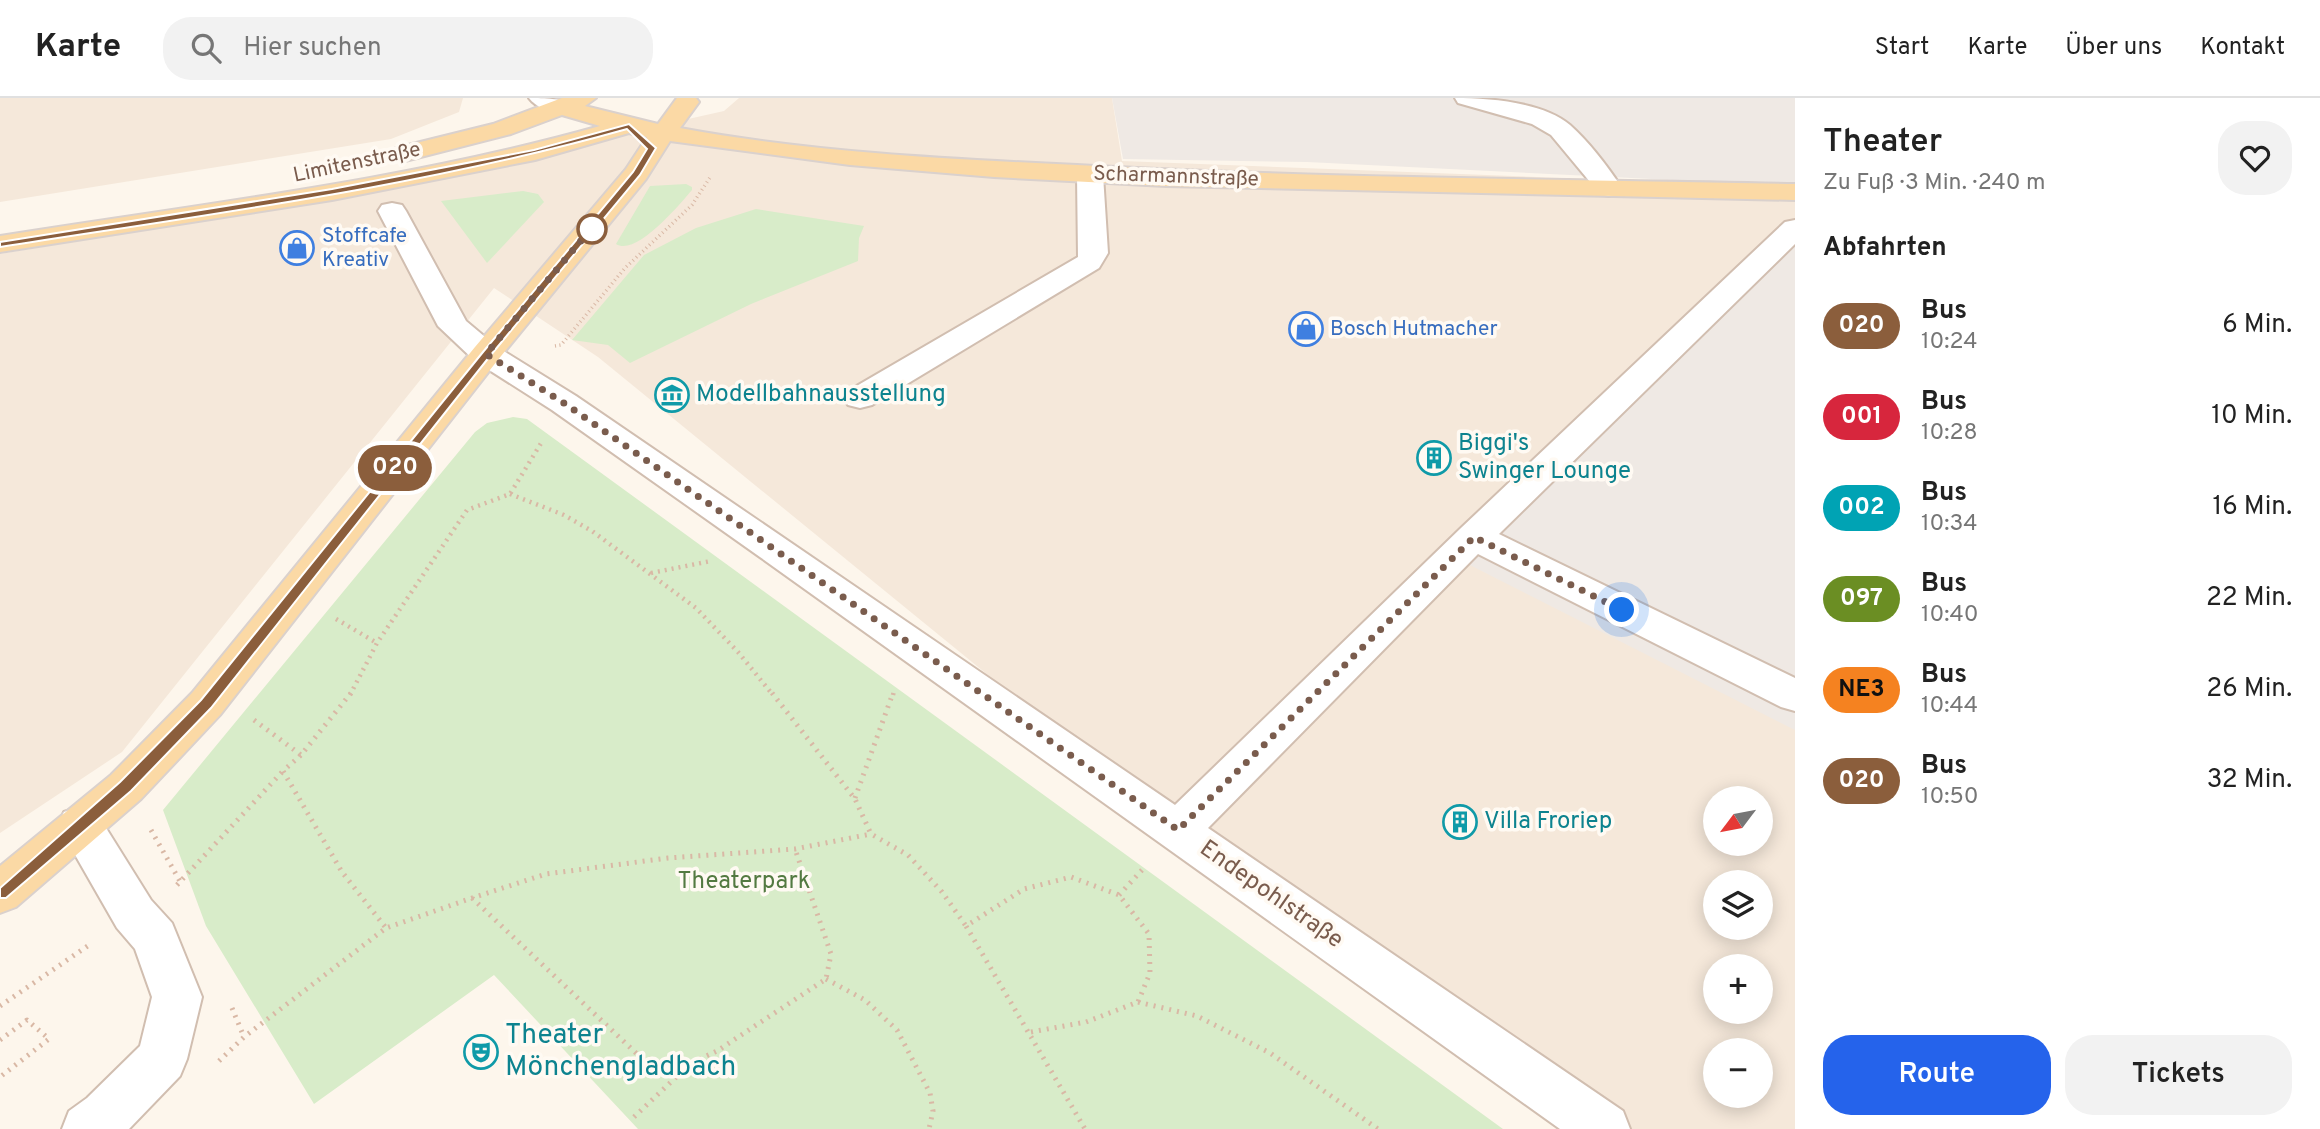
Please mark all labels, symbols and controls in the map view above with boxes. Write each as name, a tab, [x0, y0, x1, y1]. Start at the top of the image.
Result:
search box	[163, 17, 653, 80]
text: Karte	[35, 27, 121, 69]
icon: search	[187, 29, 225, 67]
text: Hier suchen	[243, 32, 382, 65]
text: Start	[1875, 33, 1929, 63]
text: Karte	[1967, 33, 2027, 63]
text: Über uns	[2065, 33, 2162, 63]
text: Kontakt	[2200, 33, 2285, 63]
button: heart	[2218, 121, 2292, 195]
text: Theater	[1823, 122, 1942, 164]
street label: Limitenstraße	[291, 136, 423, 190]
street label: Scharmannstraße	[1093, 161, 1259, 193]
text: Zu Fuß · 3 Min. · 240 m	[1823, 169, 2045, 198]
unlabelled marker	[577, 214, 607, 244]
place label: Stoffcafe Kreativ	[322, 223, 407, 274]
shop icon: Stoffcafe Kreativ	[278, 229, 316, 267]
text: Abfahrten	[1823, 232, 1947, 265]
text: Bus	[1921, 295, 1967, 328]
text: 6 Min.	[2222, 309, 2292, 342]
shop icon: Bosch Hutmacher	[1287, 310, 1325, 348]
text: 020	[1838, 311, 1885, 341]
place label: Bosch Hutmacher	[1330, 316, 1498, 343]
text: 10:24	[1921, 328, 1978, 357]
museum icon: Modellbahnausstellung	[653, 376, 691, 414]
place label: Modellbahnausstellung	[696, 380, 946, 410]
text: Bus	[1921, 386, 1967, 419]
text: 10 Min.	[2211, 400, 2292, 433]
text: 001	[1841, 402, 1882, 432]
text: 10:28	[1921, 419, 1978, 448]
place label: Biggi's Swinger Lounge	[1458, 429, 1631, 487]
building icon: Biggi's Swinger Lounge	[1415, 439, 1453, 477]
line badge: 020	[355, 445, 435, 491]
text: 020	[372, 453, 418, 483]
text: Bus	[1921, 477, 1967, 510]
text: 16 Min.	[2212, 491, 2292, 524]
text: 002	[1838, 493, 1885, 523]
text: 10:34	[1921, 510, 1978, 539]
text: Bus	[1921, 568, 1967, 601]
text: 22 Min.	[2206, 582, 2292, 615]
text: 097	[1840, 584, 1883, 614]
your location	[1604, 592, 1639, 627]
text: 10:40	[1921, 601, 1979, 630]
text: Bus	[1921, 659, 1967, 692]
text: 26 Min.	[2206, 673, 2292, 706]
text: NE3	[1838, 675, 1885, 705]
text: 10:44	[1921, 692, 1978, 721]
text: Bus	[1921, 750, 1967, 783]
text: 32 Min.	[2207, 764, 2292, 797]
text: 020	[1838, 766, 1885, 796]
text: 10:50	[1921, 783, 1979, 812]
north arrow	[1703, 786, 1773, 856]
map controls	[1703, 786, 1773, 1108]
building icon: Villa Froriep	[1441, 803, 1479, 841]
place label: Villa Froriep	[1484, 807, 1612, 837]
street label: Endepohlstraße	[1193, 834, 1349, 956]
park label: Theaterpark	[678, 867, 810, 897]
button: layers	[1703, 870, 1773, 940]
button: +	[1703, 954, 1773, 1024]
place label: Theater Mönchengladbach	[505, 1018, 736, 1086]
theatre icon: Theater Mönchengladbach	[462, 1033, 500, 1071]
button: Route	[1823, 1035, 2051, 1115]
button: Tickets	[2065, 1035, 2292, 1115]
button: −	[1703, 1038, 1773, 1108]

